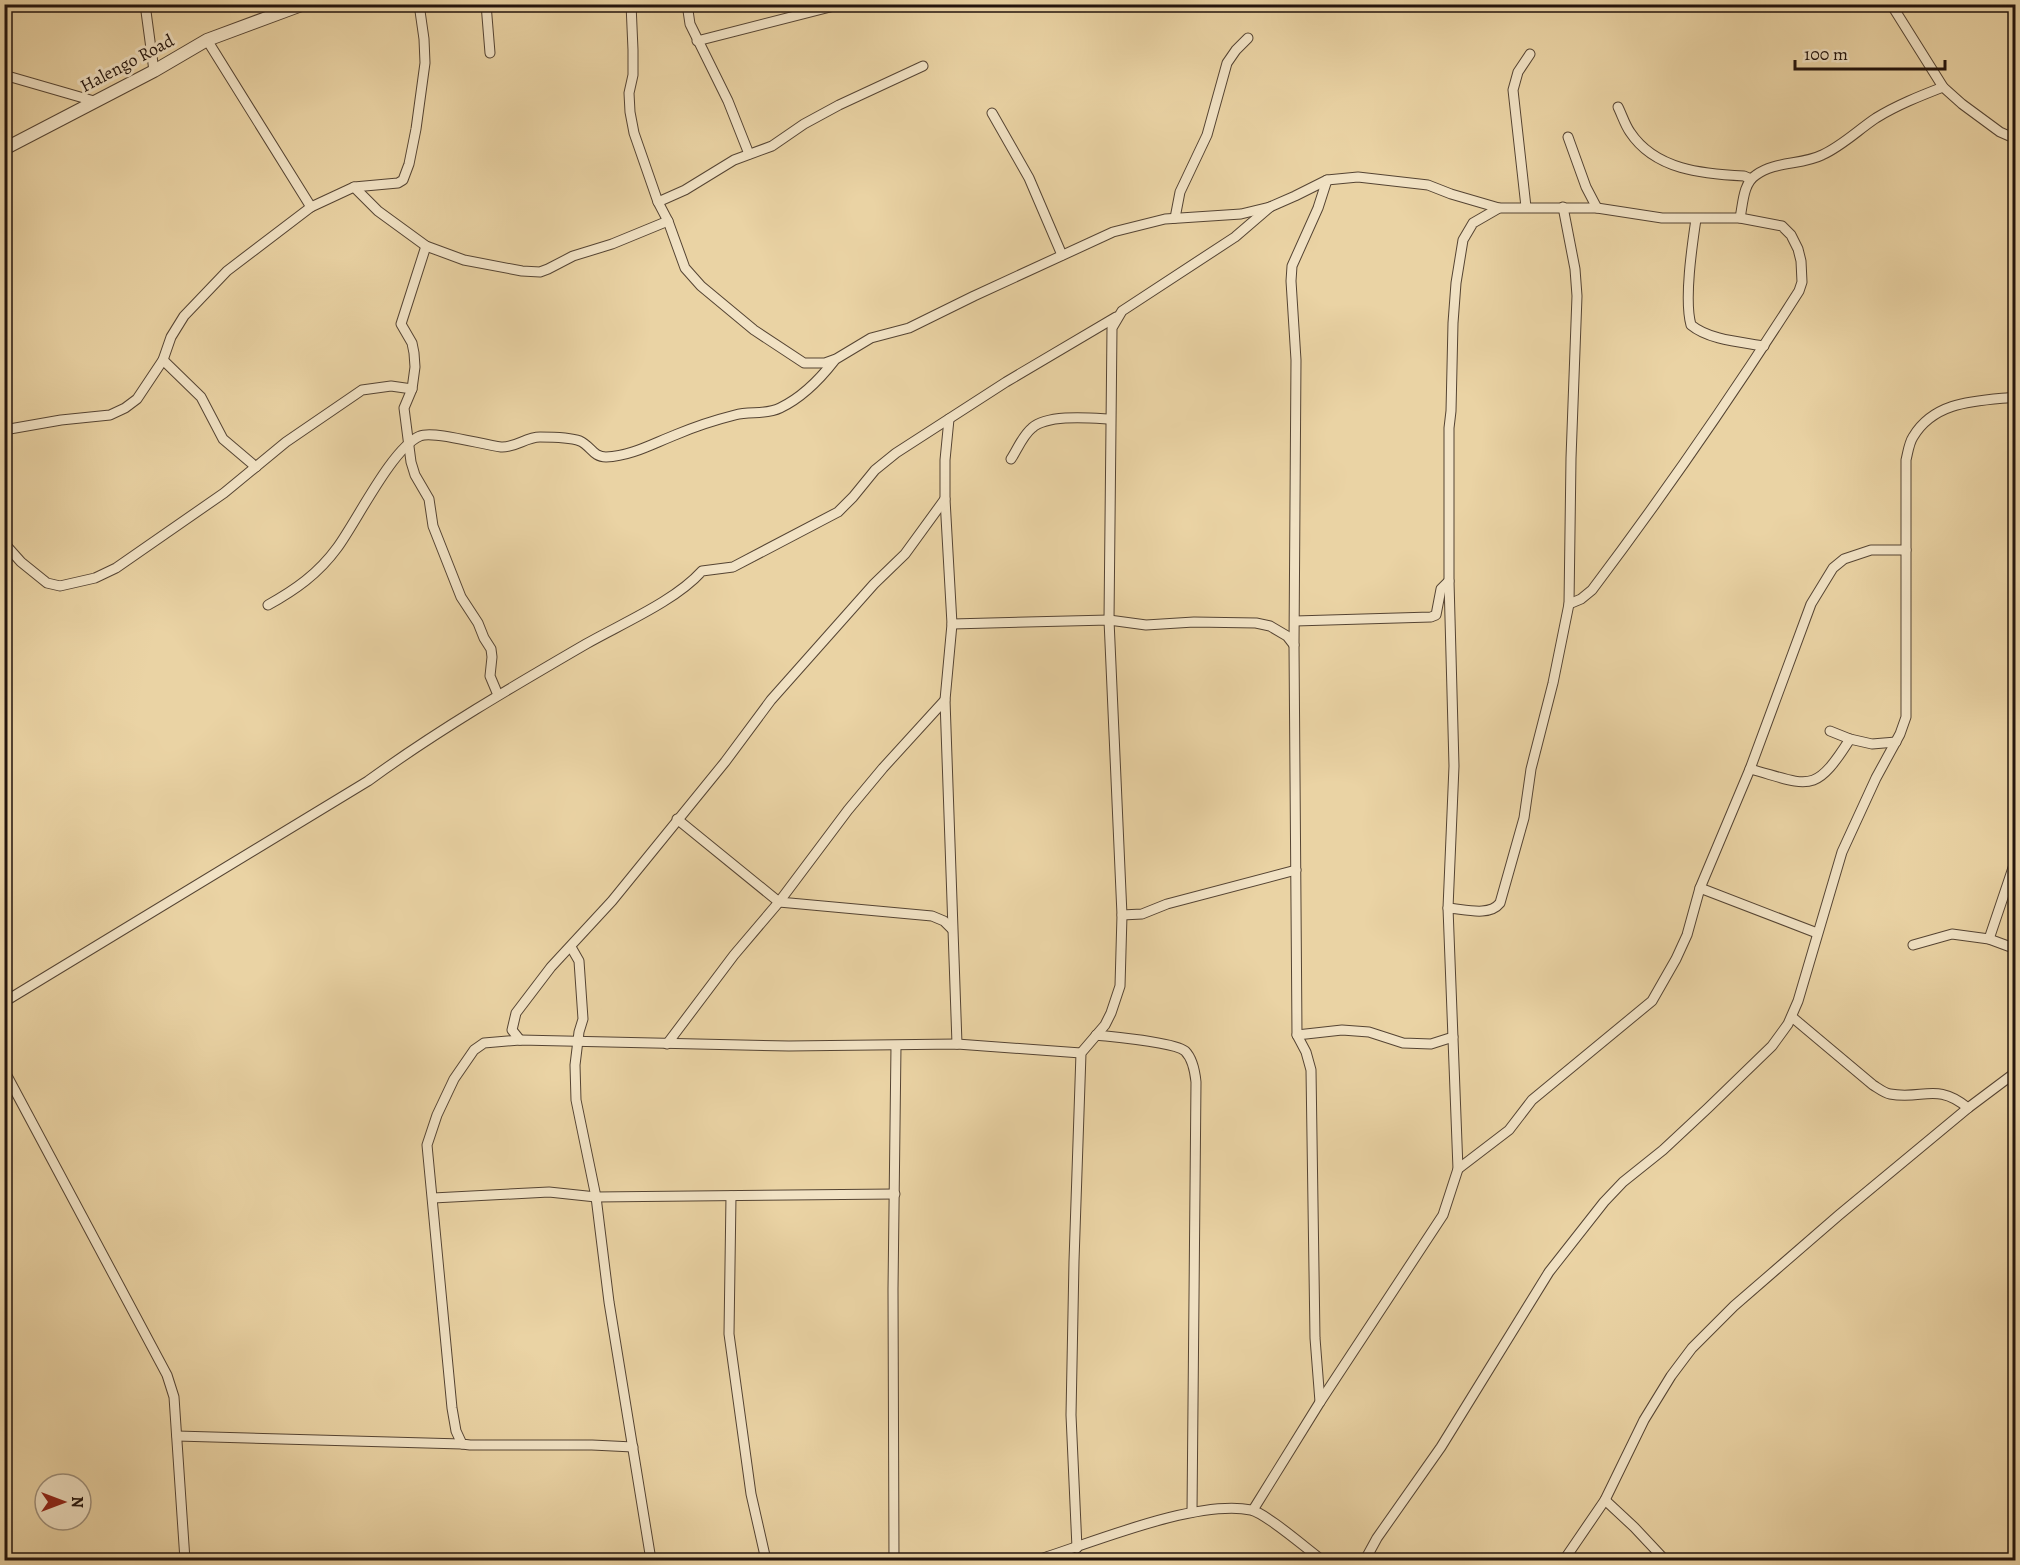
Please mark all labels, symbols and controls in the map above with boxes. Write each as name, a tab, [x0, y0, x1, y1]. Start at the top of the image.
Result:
street label: Halengo Road	[76, 28, 178, 98]
scale bar	[1795, 33, 1945, 71]
text: 100 m	[1804, 42, 1848, 66]
north arrow	[33, 1472, 93, 1532]
text: N	[66, 1496, 88, 1508]

